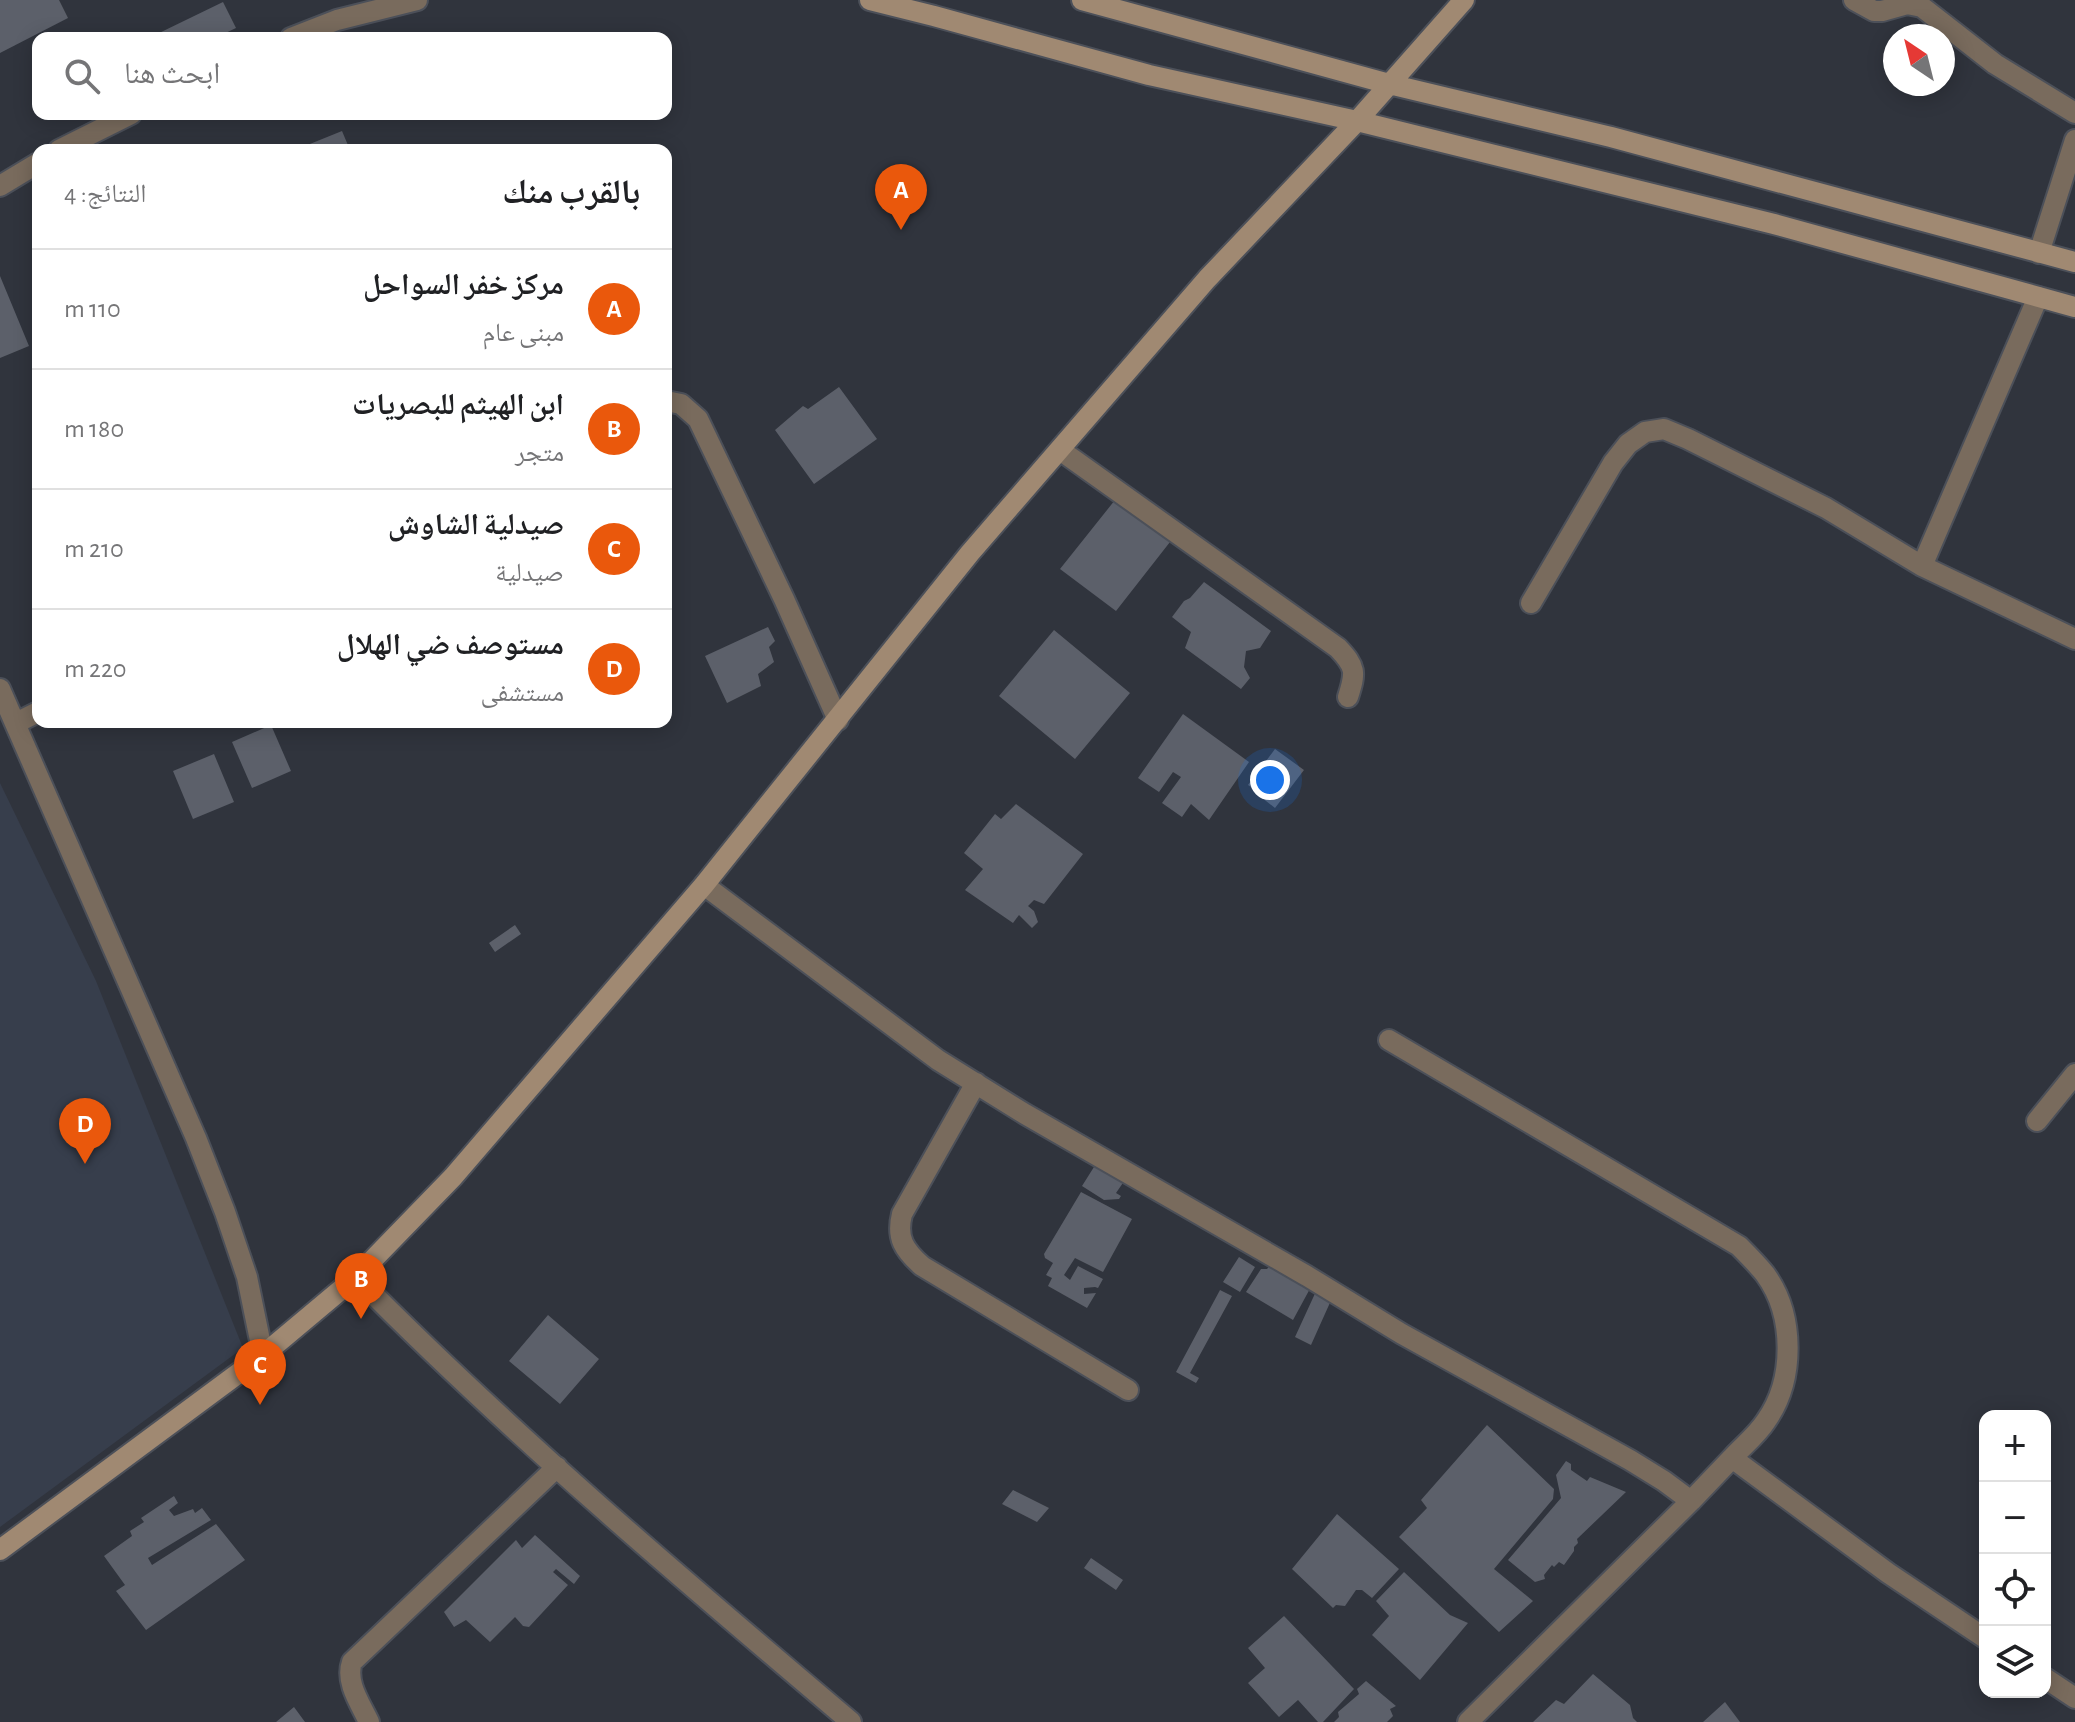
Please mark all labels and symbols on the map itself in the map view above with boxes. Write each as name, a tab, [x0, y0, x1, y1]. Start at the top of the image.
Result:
north arrow	[1883, 24, 1955, 96]
pin: A	[875, 164, 927, 230]
your location	[1250, 760, 1290, 800]
pin: D	[59, 1098, 111, 1164]
pin: B	[335, 1253, 387, 1319]
pin: C	[234, 1339, 286, 1405]

